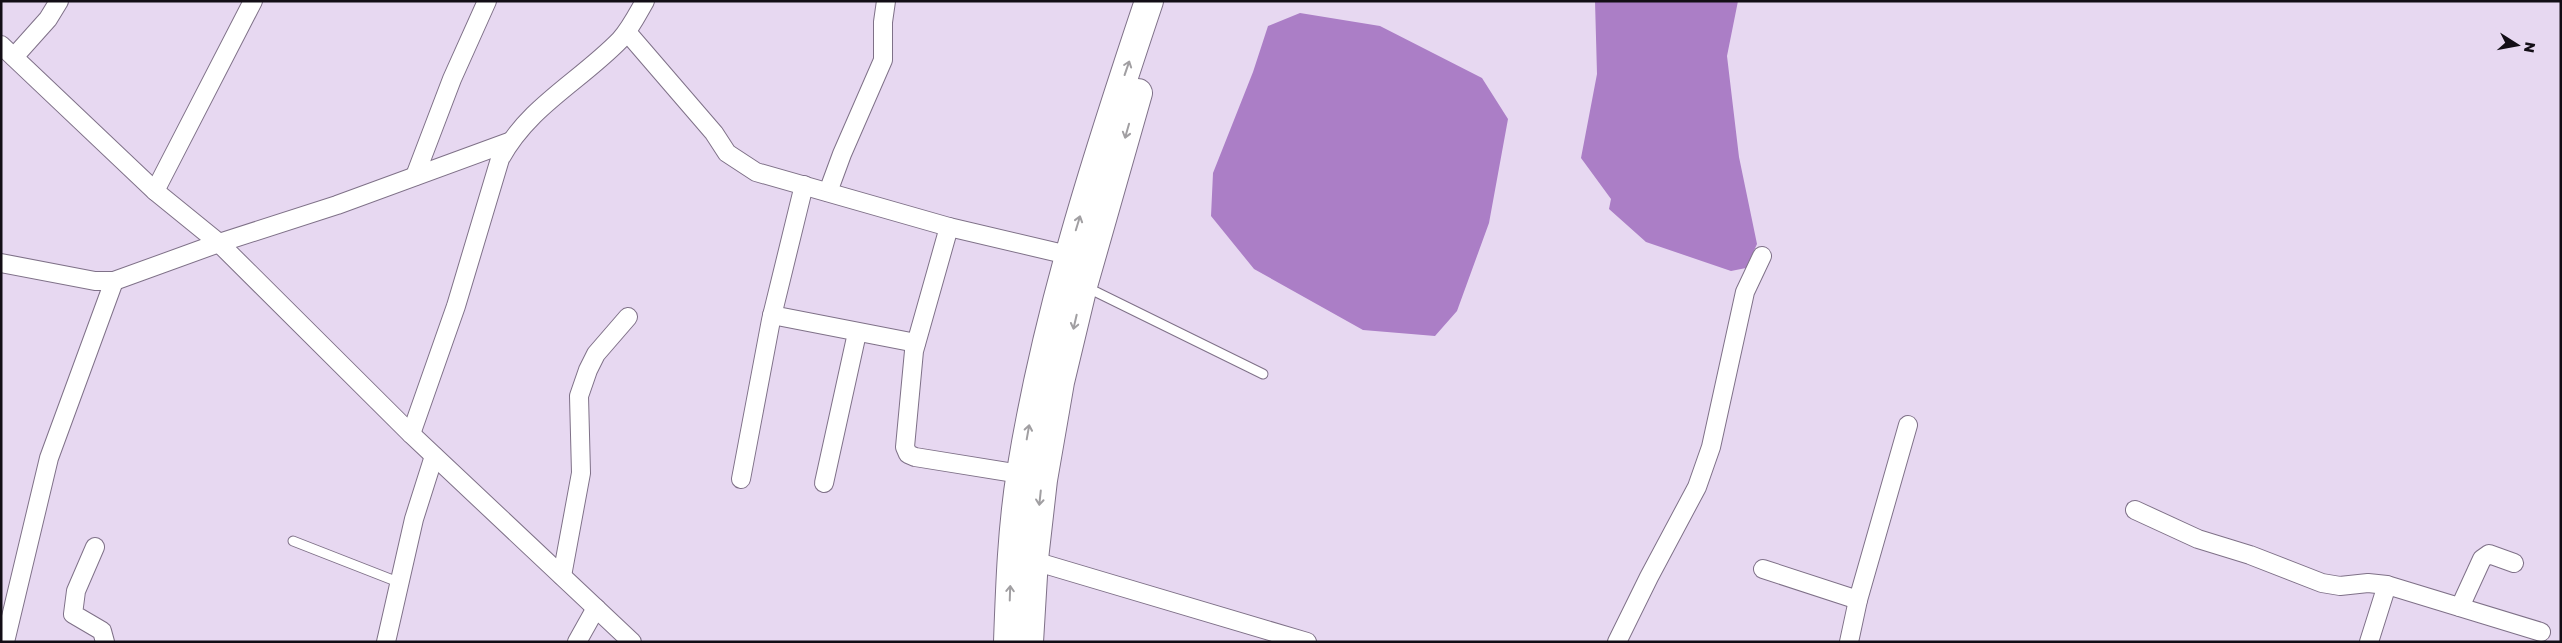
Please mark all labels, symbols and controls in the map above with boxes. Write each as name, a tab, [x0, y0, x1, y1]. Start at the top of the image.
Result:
north arrow	[2492, 20, 2542, 70]
text: N	[2521, 41, 2540, 54]
one-way arrow	[1123, 61, 1132, 76]
one-way arrow	[1121, 123, 1131, 139]
one-way arrow	[1073, 215, 1083, 231]
one-way arrow	[1070, 313, 1079, 329]
one-way arrow	[1024, 424, 1034, 440]
one-way arrow	[1036, 490, 1045, 506]
one-way arrow	[1005, 585, 1014, 601]

